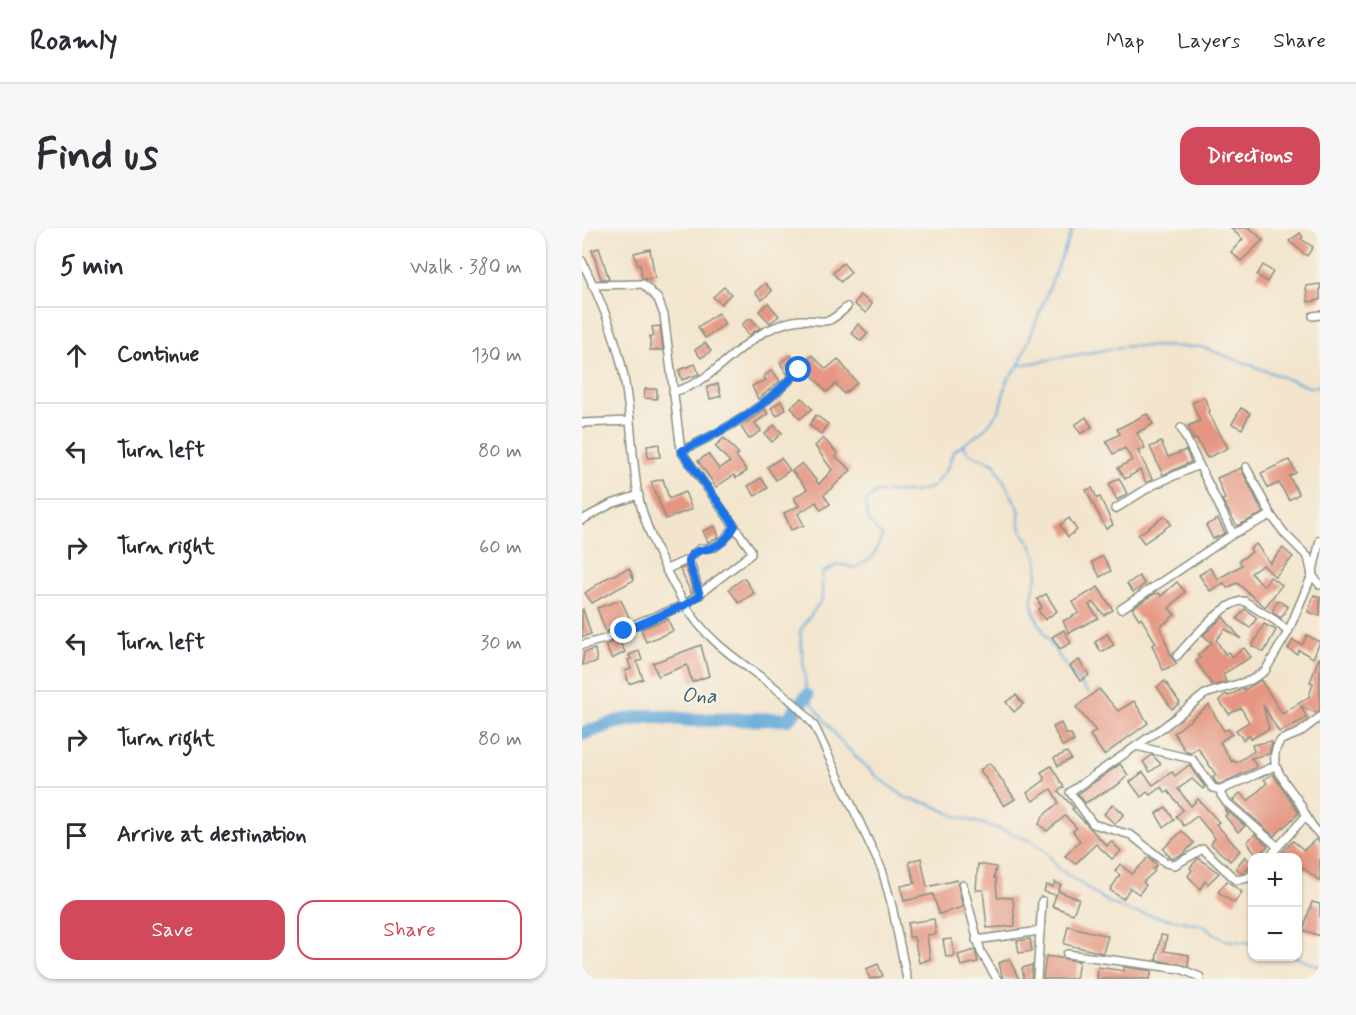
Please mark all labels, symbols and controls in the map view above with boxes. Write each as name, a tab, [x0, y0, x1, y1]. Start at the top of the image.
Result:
text: Roamly	[30, 23, 118, 60]
text: Map	[1106, 27, 1144, 55]
text: Layers	[1177, 27, 1240, 55]
text: Share	[1273, 27, 1326, 55]
button: Directions	[1180, 127, 1320, 185]
text: Find us	[36, 129, 158, 184]
text: 5 min	[60, 250, 124, 284]
text: Walk · 380 m	[410, 254, 522, 281]
icon: ahead	[60, 339, 93, 372]
text: Continue	[117, 341, 199, 369]
text: 130 m	[471, 342, 522, 369]
route start	[785, 356, 811, 382]
icon: left	[60, 435, 93, 468]
text: Turn left	[117, 437, 205, 465]
text: 80 m	[478, 438, 522, 465]
icon: right	[60, 531, 93, 564]
text: Turn right	[117, 533, 215, 561]
text: 60 m	[479, 534, 522, 561]
route end	[610, 617, 636, 643]
icon: left	[60, 627, 93, 660]
text: Turn left	[117, 629, 205, 657]
text: 30 m	[480, 630, 522, 657]
water label: Ona	[681, 682, 717, 710]
icon: right	[60, 723, 93, 756]
text: Turn right	[117, 725, 215, 753]
text: 80 m	[478, 726, 522, 753]
icon: arrive	[60, 819, 93, 852]
text: Arrive at destination	[117, 821, 307, 849]
map controls	[1248, 853, 1302, 961]
button: +	[1248, 853, 1302, 907]
button: Save	[60, 900, 285, 960]
button: Share	[297, 900, 522, 960]
button: −	[1248, 907, 1302, 961]

